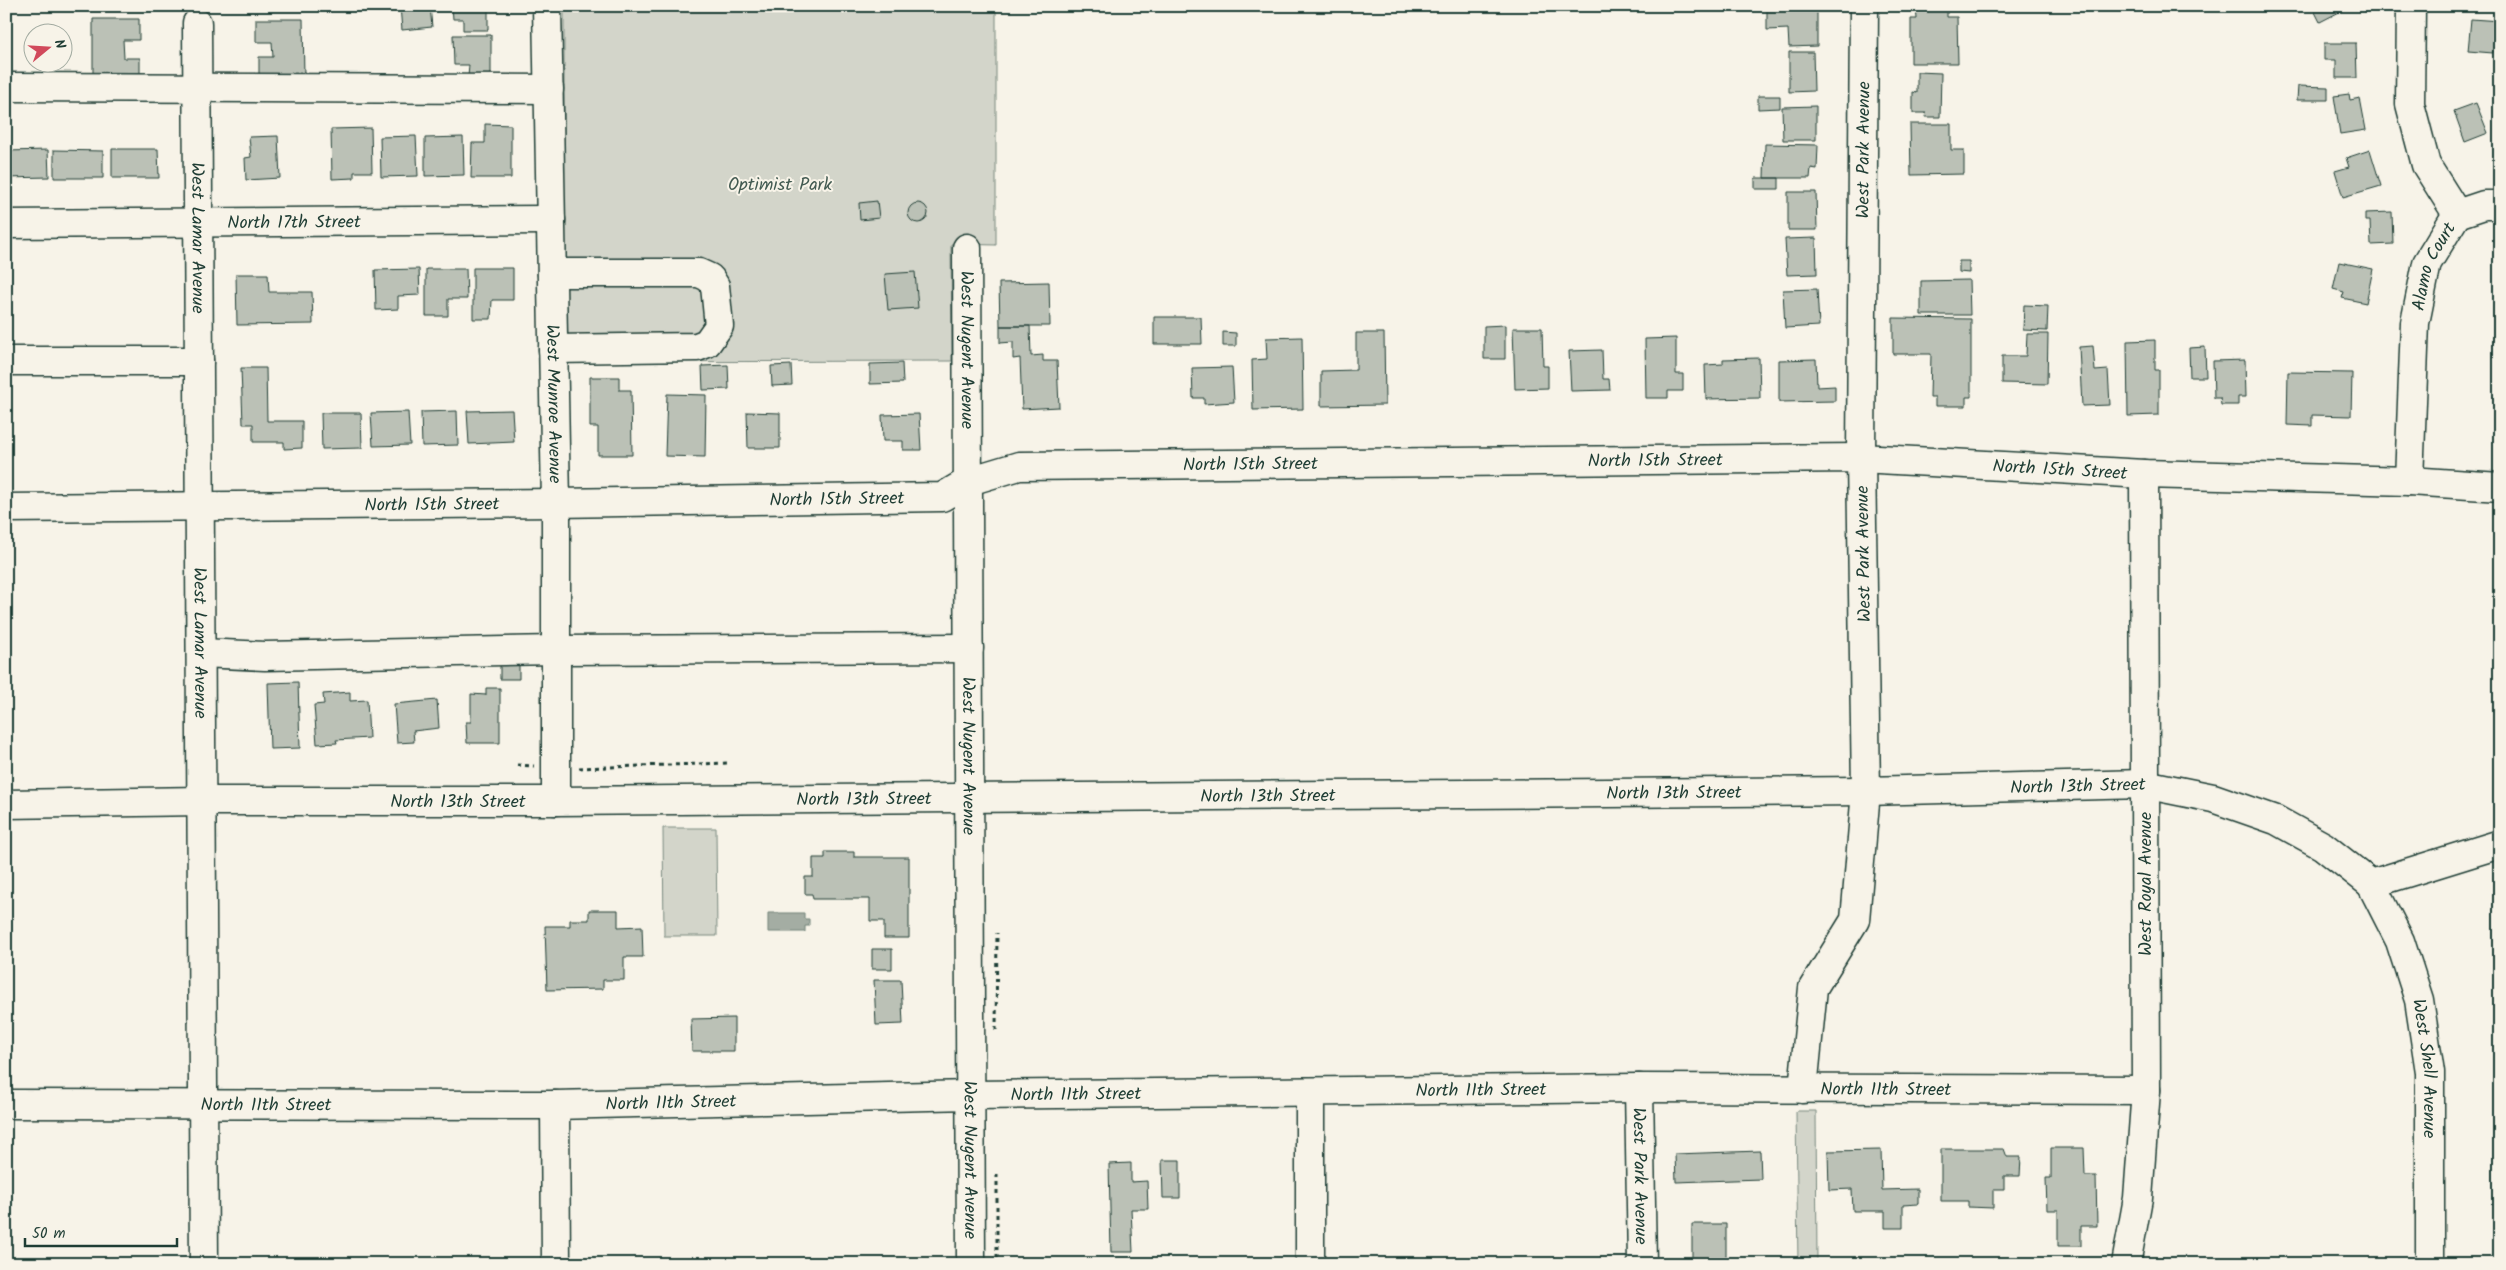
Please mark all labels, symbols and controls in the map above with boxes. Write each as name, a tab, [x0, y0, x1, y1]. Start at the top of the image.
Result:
north arrow	[22, 22, 72, 72]
text: N	[48, 37, 71, 52]
street label: West Park Avenue	[1850, 81, 1879, 219]
street label: West Lamar Avenue	[182, 162, 212, 314]
park label: Optimist Park	[728, 171, 833, 200]
street label: North 17th Street	[227, 208, 362, 238]
street label: Alamo Court	[2405, 216, 2465, 314]
street label: West Nugent Avenue	[951, 271, 981, 429]
street label: West Munroe Avenue	[537, 324, 569, 484]
street label: North 15th Street	[1588, 446, 1724, 477]
street label: North 15th Street	[1183, 450, 1319, 480]
street label: North 15th Street	[1992, 452, 2129, 489]
street label: North 15th Street	[769, 485, 906, 516]
street label: West Park Avenue	[1849, 485, 1880, 623]
street label: North 15th Street	[364, 491, 501, 521]
street label: West Lamar Avenue	[184, 567, 214, 719]
street label: West Nugent Avenue	[953, 677, 982, 835]
street label: North 13th Street	[2010, 771, 2147, 803]
street label: North 13th Street	[1606, 779, 1743, 809]
street label: North 13th Street	[1200, 782, 1337, 812]
street label: North 13th Street	[796, 785, 933, 815]
street label: North 13th Street	[390, 788, 527, 817]
street label: West Royal Avenue	[2132, 812, 2161, 956]
street label: West Shell Avenue	[2403, 997, 2443, 1138]
street label: North 11th Street	[1415, 1076, 1548, 1106]
street label: North 11th Street	[1820, 1076, 1952, 1105]
street label: North 11th Street	[1010, 1080, 1143, 1111]
street label: West Nugent Avenue	[954, 1081, 984, 1239]
street label: North 11th Street	[605, 1088, 738, 1120]
street label: North 11th Street	[200, 1091, 333, 1121]
street label: West Park Avenue	[1623, 1107, 1655, 1245]
scale bar	[25, 1215, 178, 1247]
text: 50 m	[32, 1222, 66, 1246]

